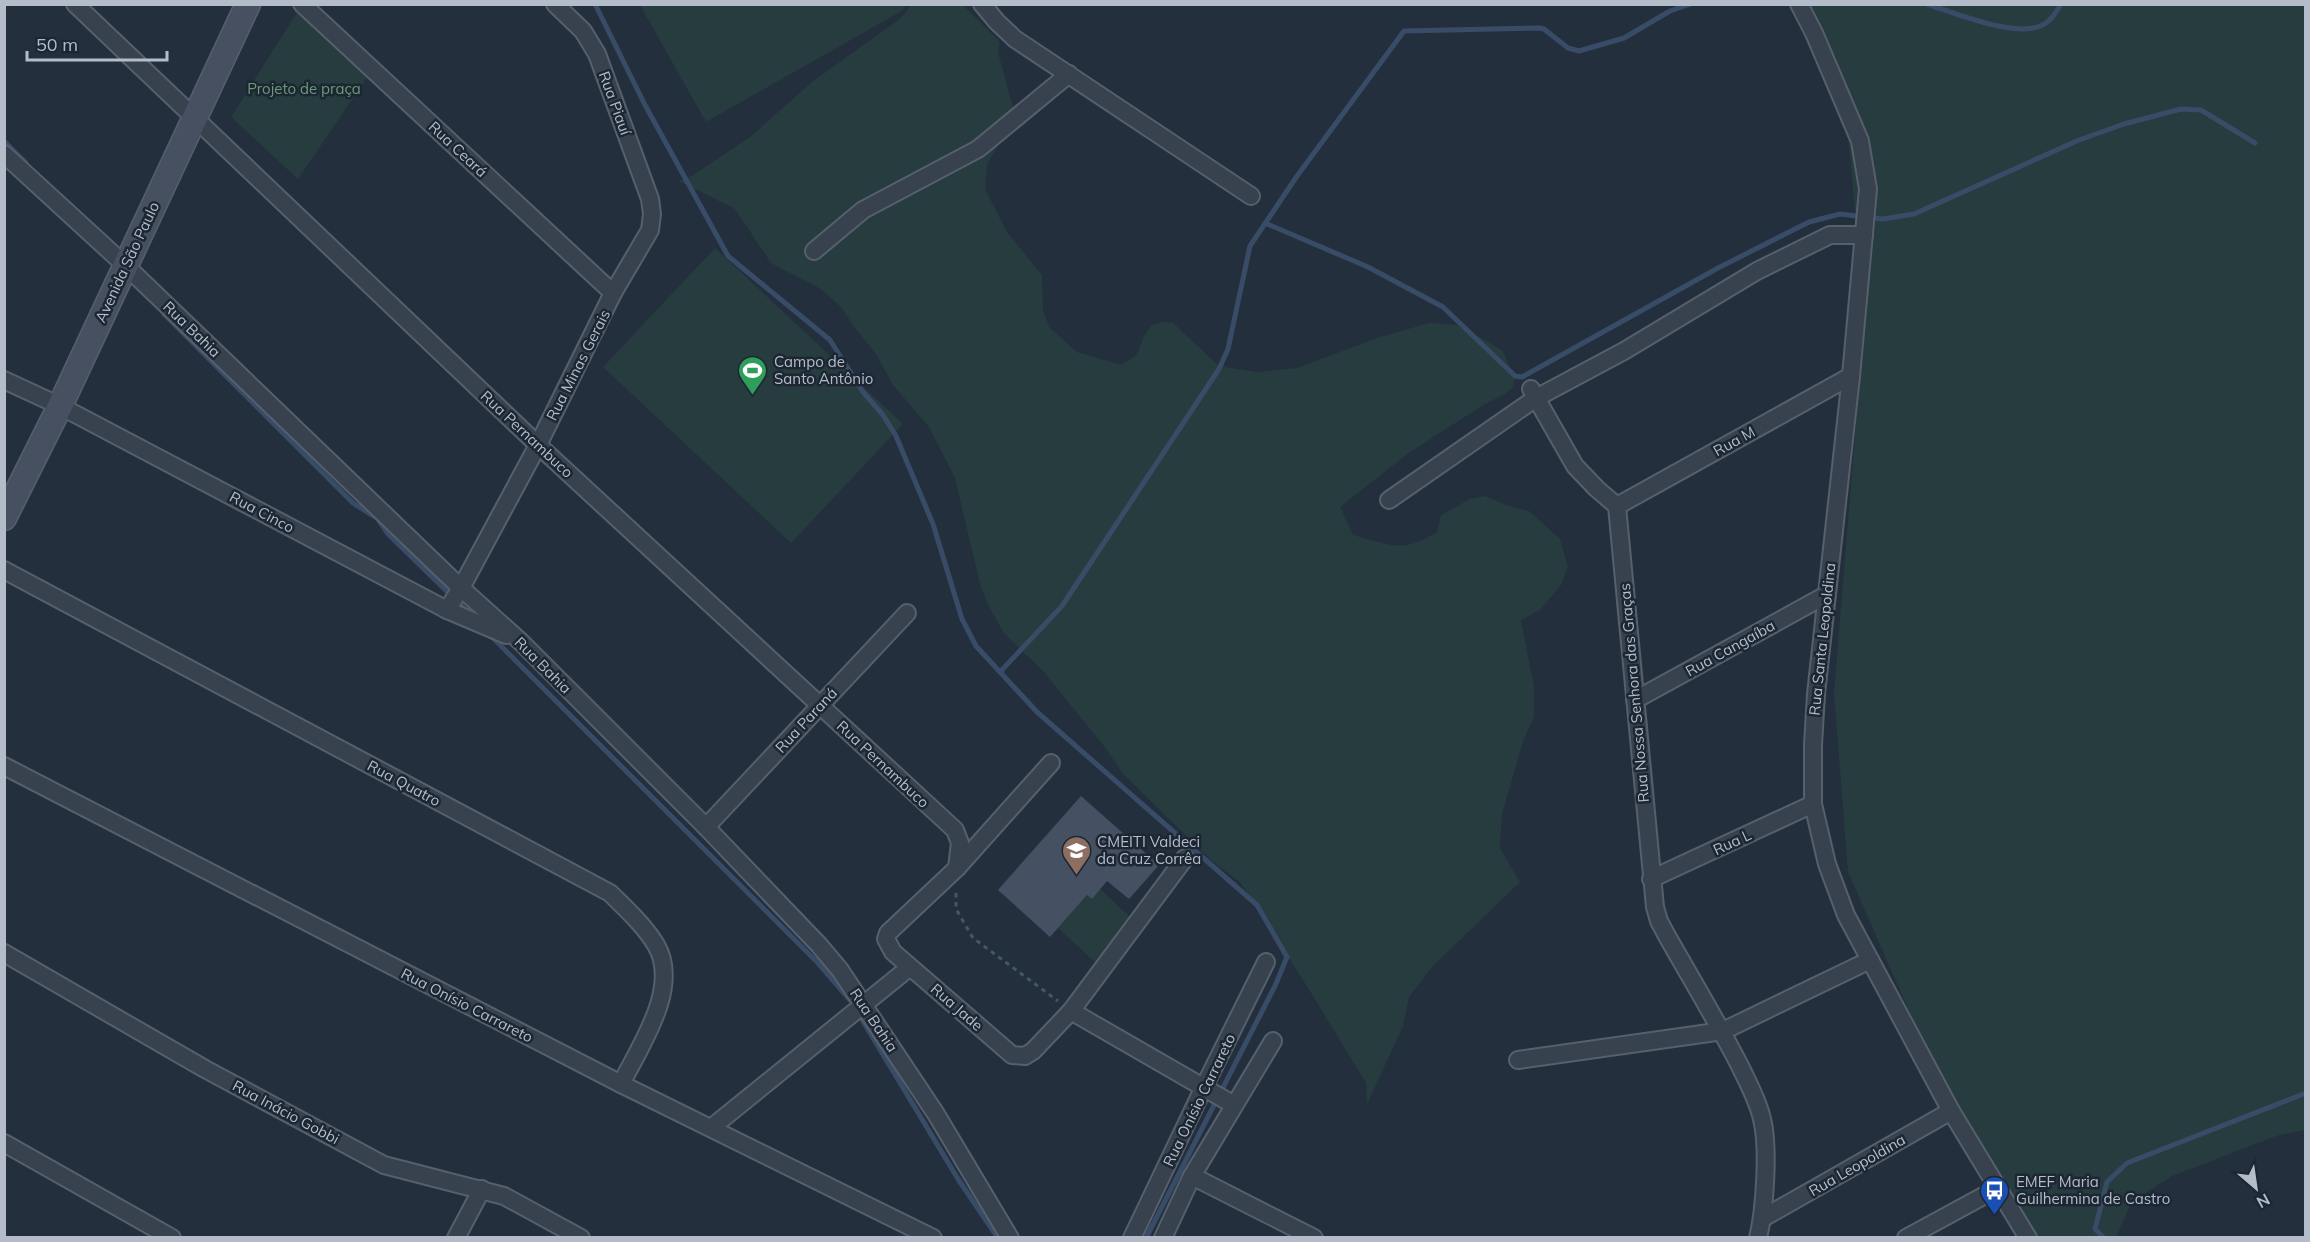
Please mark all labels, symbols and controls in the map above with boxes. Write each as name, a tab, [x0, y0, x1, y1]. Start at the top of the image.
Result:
scale bar	[27, 24, 166, 62]
text: 50 m	[36, 33, 78, 56]
street label: Rua Piauí	[595, 68, 636, 139]
park label: Projeto de praça	[247, 79, 361, 98]
street label: Rua Ceará	[425, 117, 491, 181]
street label: Avenida São Paulo	[91, 199, 163, 325]
street label: Rua Bahia	[159, 297, 225, 361]
street label: Rua Minas Gerais	[542, 306, 614, 424]
place label: Campo de Santo Antônio	[774, 352, 873, 388]
sports icon: Campo de Santo Antônio	[737, 354, 769, 396]
street label: Rua Pernambuco	[477, 386, 577, 482]
street label: Rua M	[1710, 422, 1758, 460]
street label: Rua Cinco	[226, 487, 298, 537]
street label: Rua Santa Leopoldina	[1805, 562, 1839, 716]
street label: Rua Nossa Senhora das Graças	[1615, 583, 1653, 803]
street label: Rua Cangaíba	[1682, 616, 1778, 680]
street label: Rua Bahia	[511, 633, 575, 697]
street label: Rua Paraná	[771, 683, 841, 757]
street label: Rua Pernambuco	[833, 716, 933, 812]
street label: Rua Quatro	[364, 756, 444, 810]
street label: Rua L	[1710, 825, 1754, 859]
place label: CMEITI Valdeci da Cruz Corrêa	[1097, 832, 1201, 868]
school or university icon: CMEITI Valdeci da Cruz Corrêa	[1060, 834, 1092, 876]
street label: Rua Onísio Carrareto	[398, 964, 536, 1046]
street label: Rua Jade	[927, 979, 987, 1035]
street label: Rua Bahia	[846, 985, 902, 1055]
street label: Rua Onísio Carrareto	[1159, 1030, 1239, 1170]
street label: Rua Inácio Gobbi	[229, 1076, 343, 1148]
street label: Rua Leopoldina	[1805, 1130, 1909, 1200]
north arrow	[2226, 1158, 2286, 1218]
place label: EMEF Maria Guilhermina de Castro	[2016, 1172, 2170, 1208]
bus stop icon: EMEF Maria Guilhermina de Castro	[1979, 1174, 2011, 1216]
text: N	[2253, 1189, 2273, 1213]

